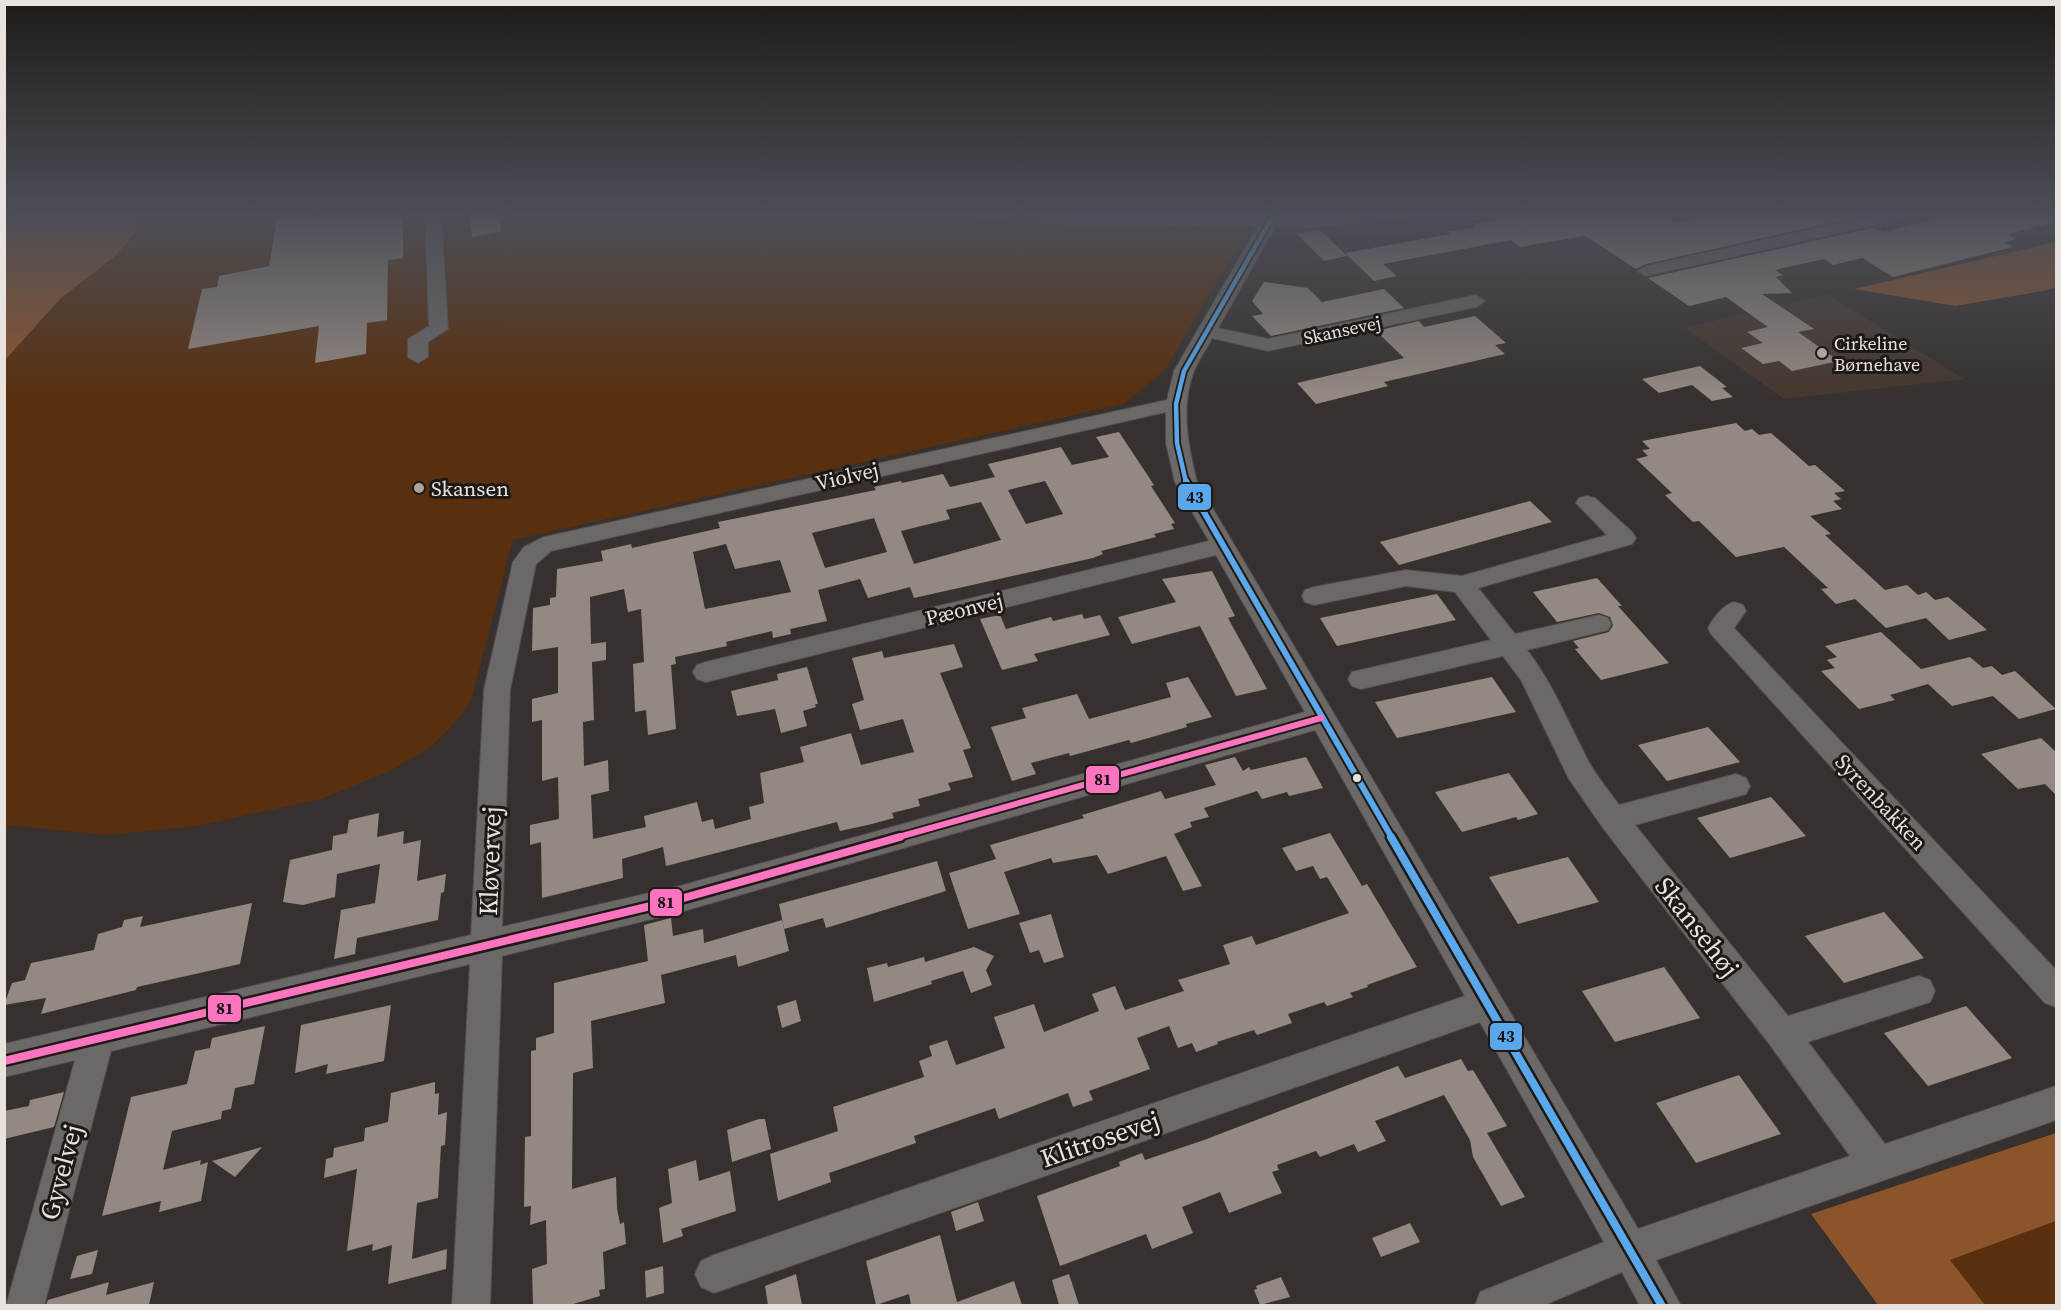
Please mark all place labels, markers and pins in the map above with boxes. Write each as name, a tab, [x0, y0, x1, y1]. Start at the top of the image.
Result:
place label: Cirkeline Børnehave	[1834, 331, 1920, 377]
marker: Cirkeline Børnehave	[1815, 346, 1829, 360]
place label: Skansen	[431, 474, 509, 503]
marker: Skansen	[412, 481, 426, 495]
unlabelled marker	[1351, 772, 1363, 784]

